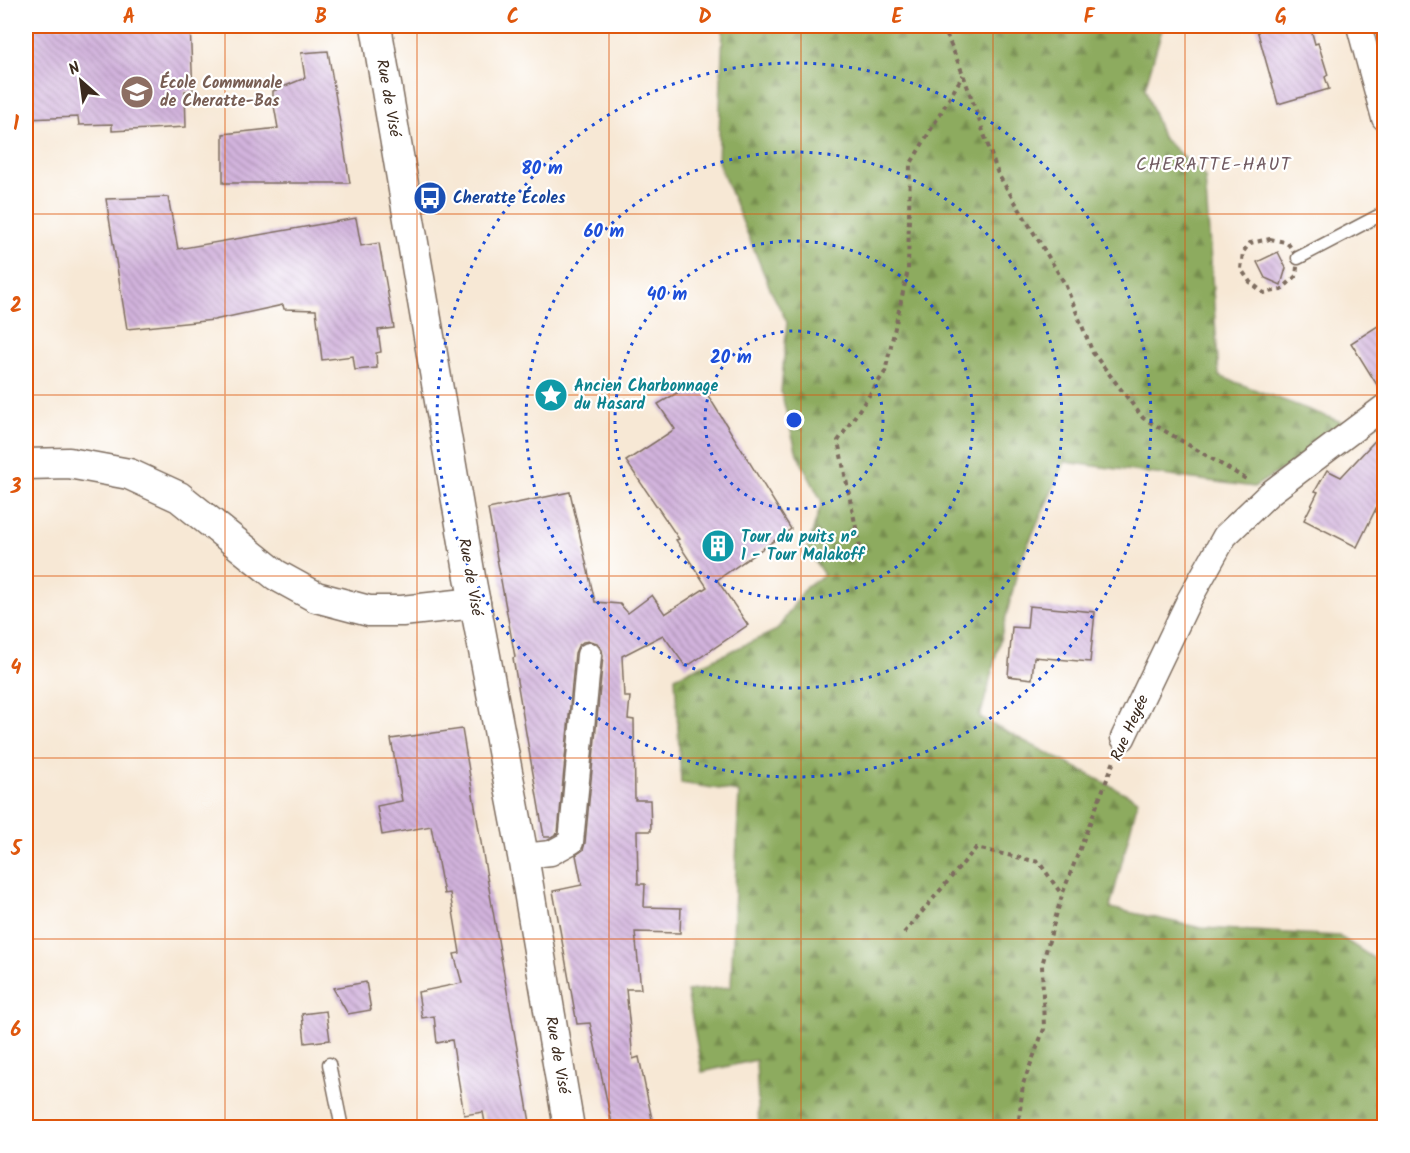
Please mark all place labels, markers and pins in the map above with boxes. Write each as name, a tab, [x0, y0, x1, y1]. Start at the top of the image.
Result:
place label: École Communale de Cheratte-Bas	[160, 71, 283, 114]
school or university icon: École Communale de Cheratte-Bas	[119, 74, 155, 110]
bus stop icon: Cheratte Écoles	[412, 180, 448, 216]
place label: Cheratte Écoles	[453, 186, 566, 211]
place label: Ancien Charbonnage du Hasard	[574, 374, 719, 417]
place icon: Ancien Charbonnage du Hasard	[533, 377, 569, 413]
centre of rings	[784, 410, 804, 430]
place label: Tour du puits n° 1 - Tour Malakoff	[741, 525, 866, 568]
building icon: Tour du puits n° 1 - Tour Malakoff	[700, 528, 736, 564]

